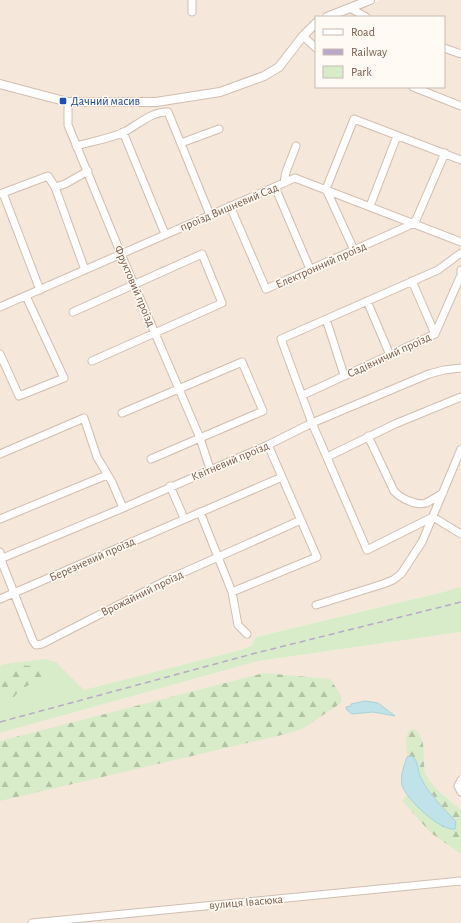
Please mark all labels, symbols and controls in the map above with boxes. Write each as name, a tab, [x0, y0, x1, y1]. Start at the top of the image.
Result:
legend	[315, 16, 445, 88]
text: Road	[351, 26, 375, 38]
text: Railway	[351, 46, 387, 59]
text: Park	[351, 66, 372, 78]
place label: Дачний масив	[71, 95, 140, 107]
marker: Дачний масив	[58, 96, 68, 106]
street label: проїзд Вишневий Сад	[178, 181, 280, 233]
street label: Електронний проїзд	[274, 240, 368, 290]
street label: Фруктовий проїзд	[112, 244, 158, 329]
street label: Садівничий проїзд	[345, 330, 433, 380]
street label: Квітневий проїзд	[189, 439, 271, 483]
street label: Березневий проїзд	[47, 535, 137, 583]
street label: Врожайний проїзд	[99, 568, 185, 618]
street label: вулиця Івасюка	[209, 893, 284, 912]

